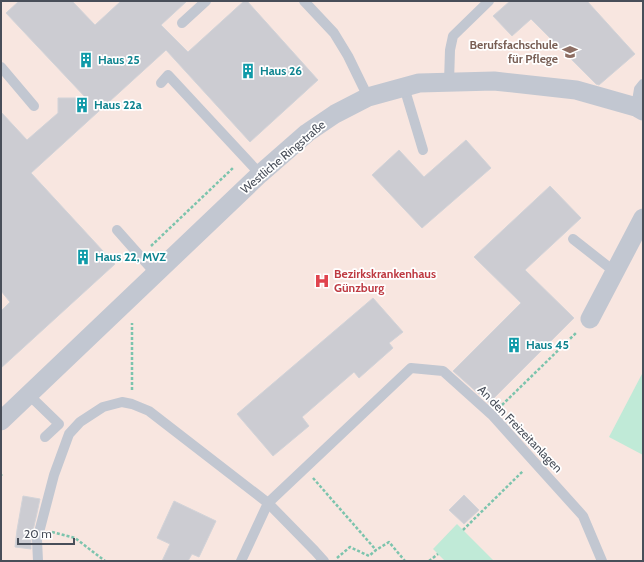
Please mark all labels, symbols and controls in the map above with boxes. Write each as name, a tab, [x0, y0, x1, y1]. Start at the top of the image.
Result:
place label: Berufsfachschule für Pflege	[469, 37, 558, 66]
school or university icon: Berufsfachschule für Pflege	[561, 43, 579, 61]
building icon: Haus 25	[77, 51, 95, 69]
place label: Haus 25	[98, 52, 140, 67]
building icon: Haus 26	[239, 62, 257, 80]
place label: Haus 26	[260, 63, 302, 78]
building icon: Haus 22a	[73, 96, 91, 114]
place label: Haus 22a	[94, 97, 142, 112]
street label: Westliche Ringstraße	[237, 117, 328, 196]
building icon: Haus 22, MVZ	[74, 248, 92, 266]
place label: Haus 22, MVZ	[95, 249, 166, 264]
place label: Bezirkskrankenhaus Günzburg	[334, 266, 436, 295]
hospital icon: Bezirkskrankenhaus Günzburg	[313, 272, 331, 290]
building icon: Haus 45	[505, 336, 523, 354]
place label: Haus 45	[526, 337, 569, 352]
street label: An den Freizeitanlagen	[475, 382, 566, 476]
scale bar	[18, 520, 74, 546]
text: 20 m	[24, 526, 52, 541]

